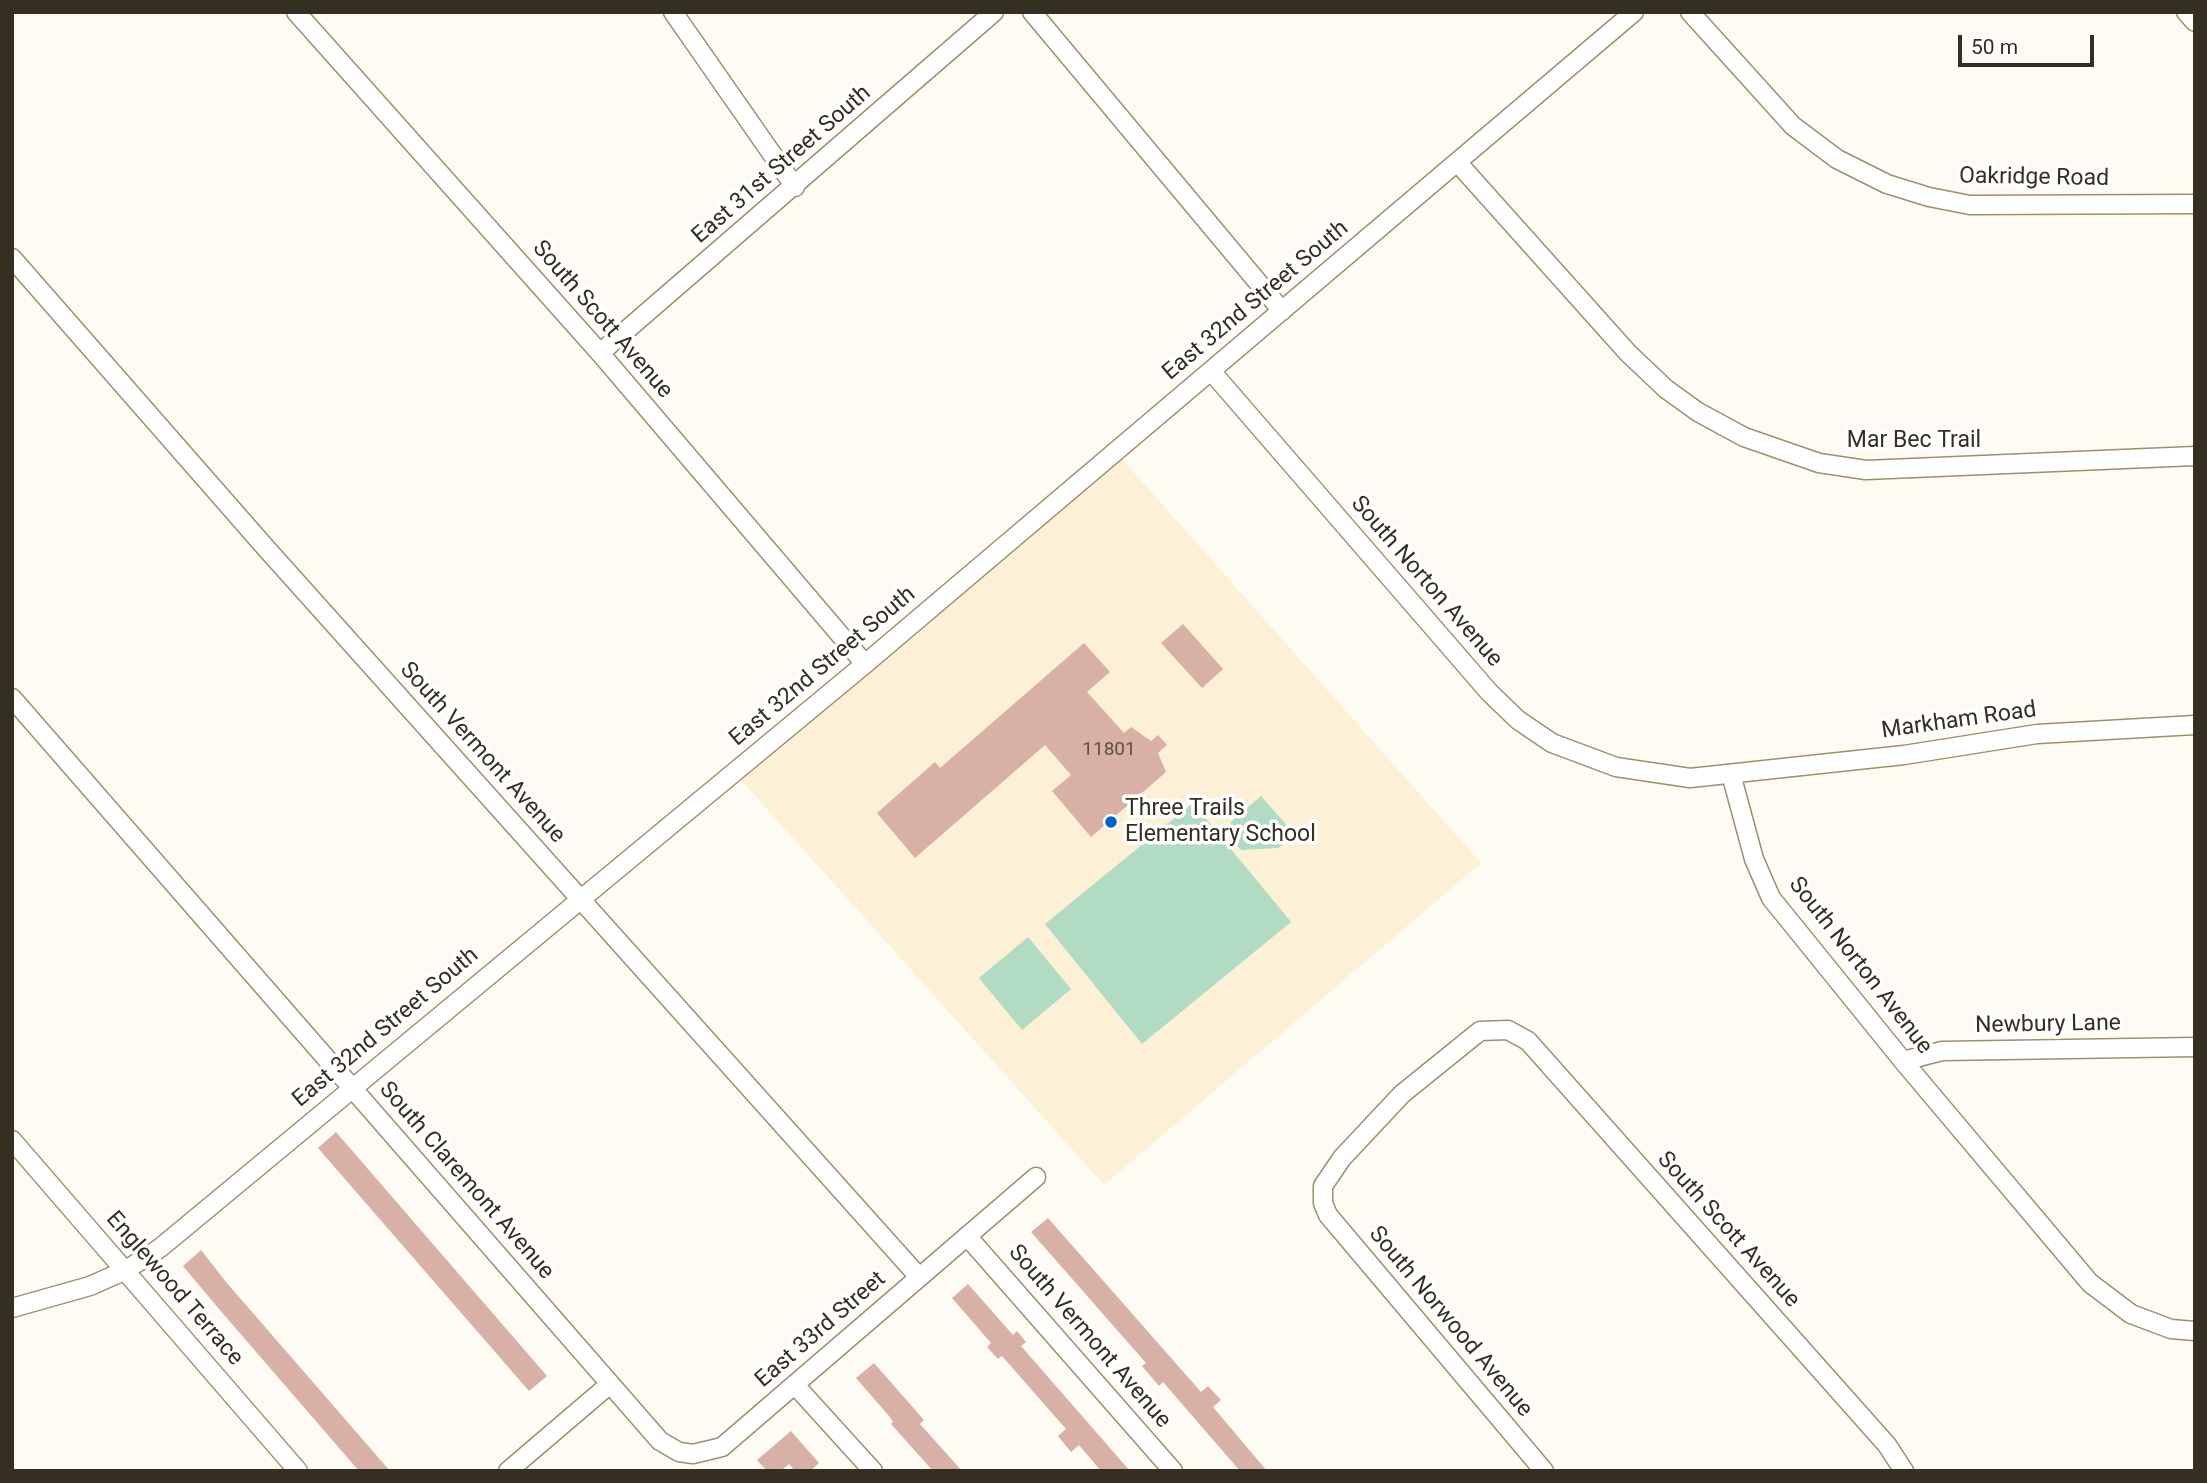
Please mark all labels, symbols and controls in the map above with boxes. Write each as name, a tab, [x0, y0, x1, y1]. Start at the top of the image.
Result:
scale bar	[1962, 21, 2098, 65]
text: 50 m	[1971, 35, 2018, 59]
street label: East 31st Street South	[687, 80, 877, 250]
street label: Oakridge Road	[1959, 163, 2109, 193]
street label: East 32nd Street South	[1158, 215, 1354, 387]
street label: South Scott Avenue	[526, 235, 678, 405]
street label: Mar Bec Trail	[1847, 427, 1981, 455]
street label: South Norton Avenue	[1344, 491, 1508, 673]
street label: East 32nd Street South	[725, 581, 921, 753]
street label: South Vermont Avenue	[393, 657, 571, 849]
street label: Markham Road	[1880, 696, 2038, 746]
house number: 11801	[1082, 739, 1136, 761]
place label: Three Trails Elementary School	[1125, 795, 1316, 849]
marker: Three Trails Elementary School	[1103, 814, 1119, 830]
street label: South Norton Avenue	[1782, 872, 1938, 1060]
street label: East 32nd Street South	[288, 942, 484, 1114]
street label: Newbury Lane	[1975, 1010, 2121, 1040]
street label: South Claremont Avenue	[373, 1077, 559, 1285]
street label: South Scott Avenue	[1651, 1146, 1805, 1314]
street label: Englewood Terrace	[99, 1206, 249, 1372]
street label: South Norwood Avenue	[1362, 1221, 1538, 1423]
street label: South Vermont Avenue	[1002, 1240, 1176, 1434]
street label: East 33rd Street	[750, 1266, 892, 1394]

